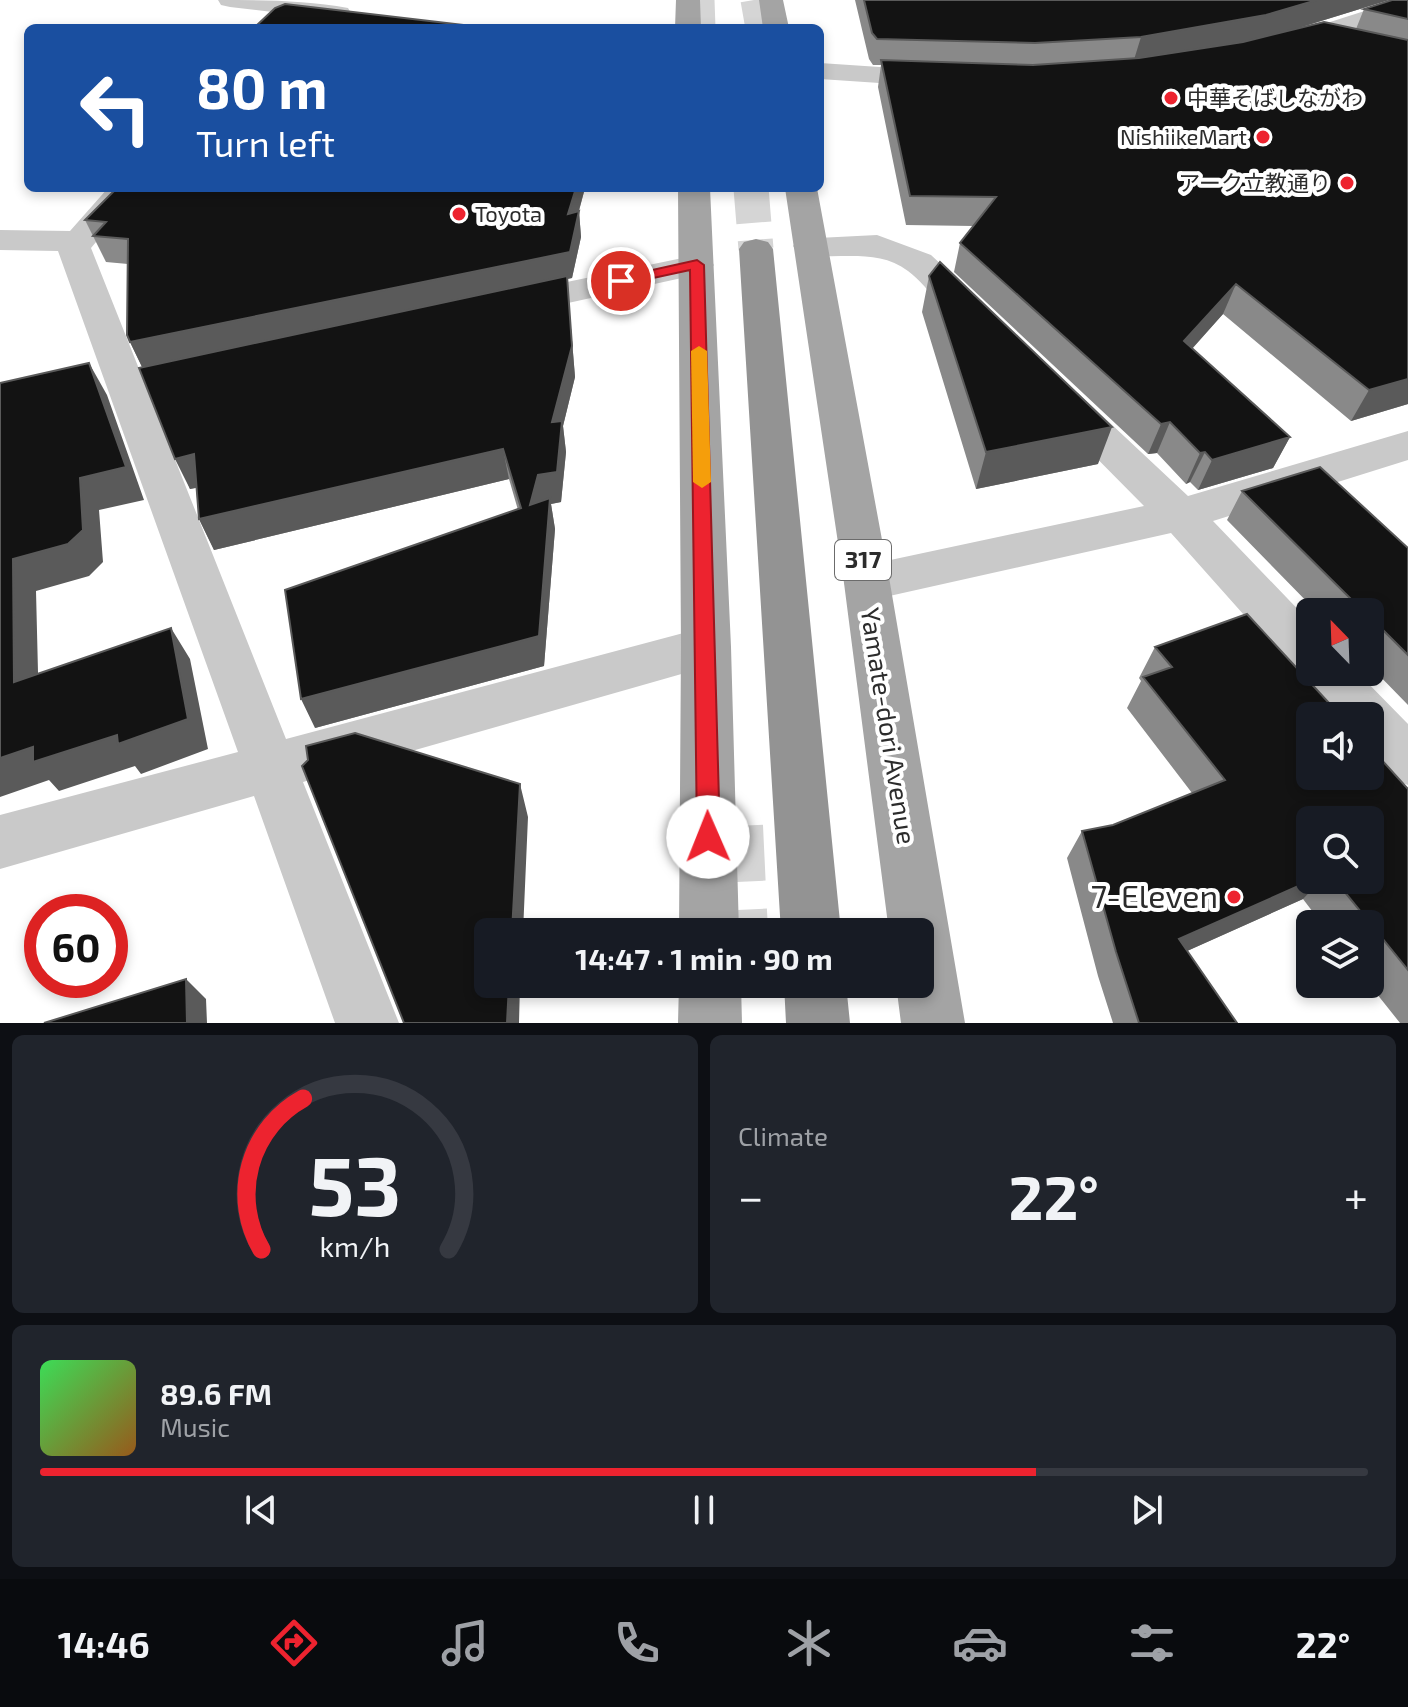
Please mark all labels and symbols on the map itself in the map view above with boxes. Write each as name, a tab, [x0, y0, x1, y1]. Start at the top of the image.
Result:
place label: 中華そばしながわ	[1187, 84, 1363, 110]
marker: 中華そばしながわ	[1162, 89, 1180, 107]
place label: NishiikeMart	[1120, 123, 1247, 149]
marker: NishiikeMart	[1254, 128, 1272, 146]
place label: アーク立教通り	[1178, 169, 1331, 195]
marker: アーク立教通り	[1338, 174, 1356, 192]
place label: Toyota	[475, 200, 542, 226]
marker: Toyota	[450, 205, 468, 223]
pin	[587, 247, 655, 315]
road number: 317	[835, 540, 891, 580]
north arrow	[1296, 598, 1384, 686]
street label: Yamate-dori Avenue	[855, 605, 923, 846]
position arrow	[666, 795, 750, 879]
place label: 7-Eleven	[1091, 876, 1218, 914]
marker: 7-Eleven	[1225, 888, 1243, 906]
speed limit sign: 60	[24, 894, 128, 998]

